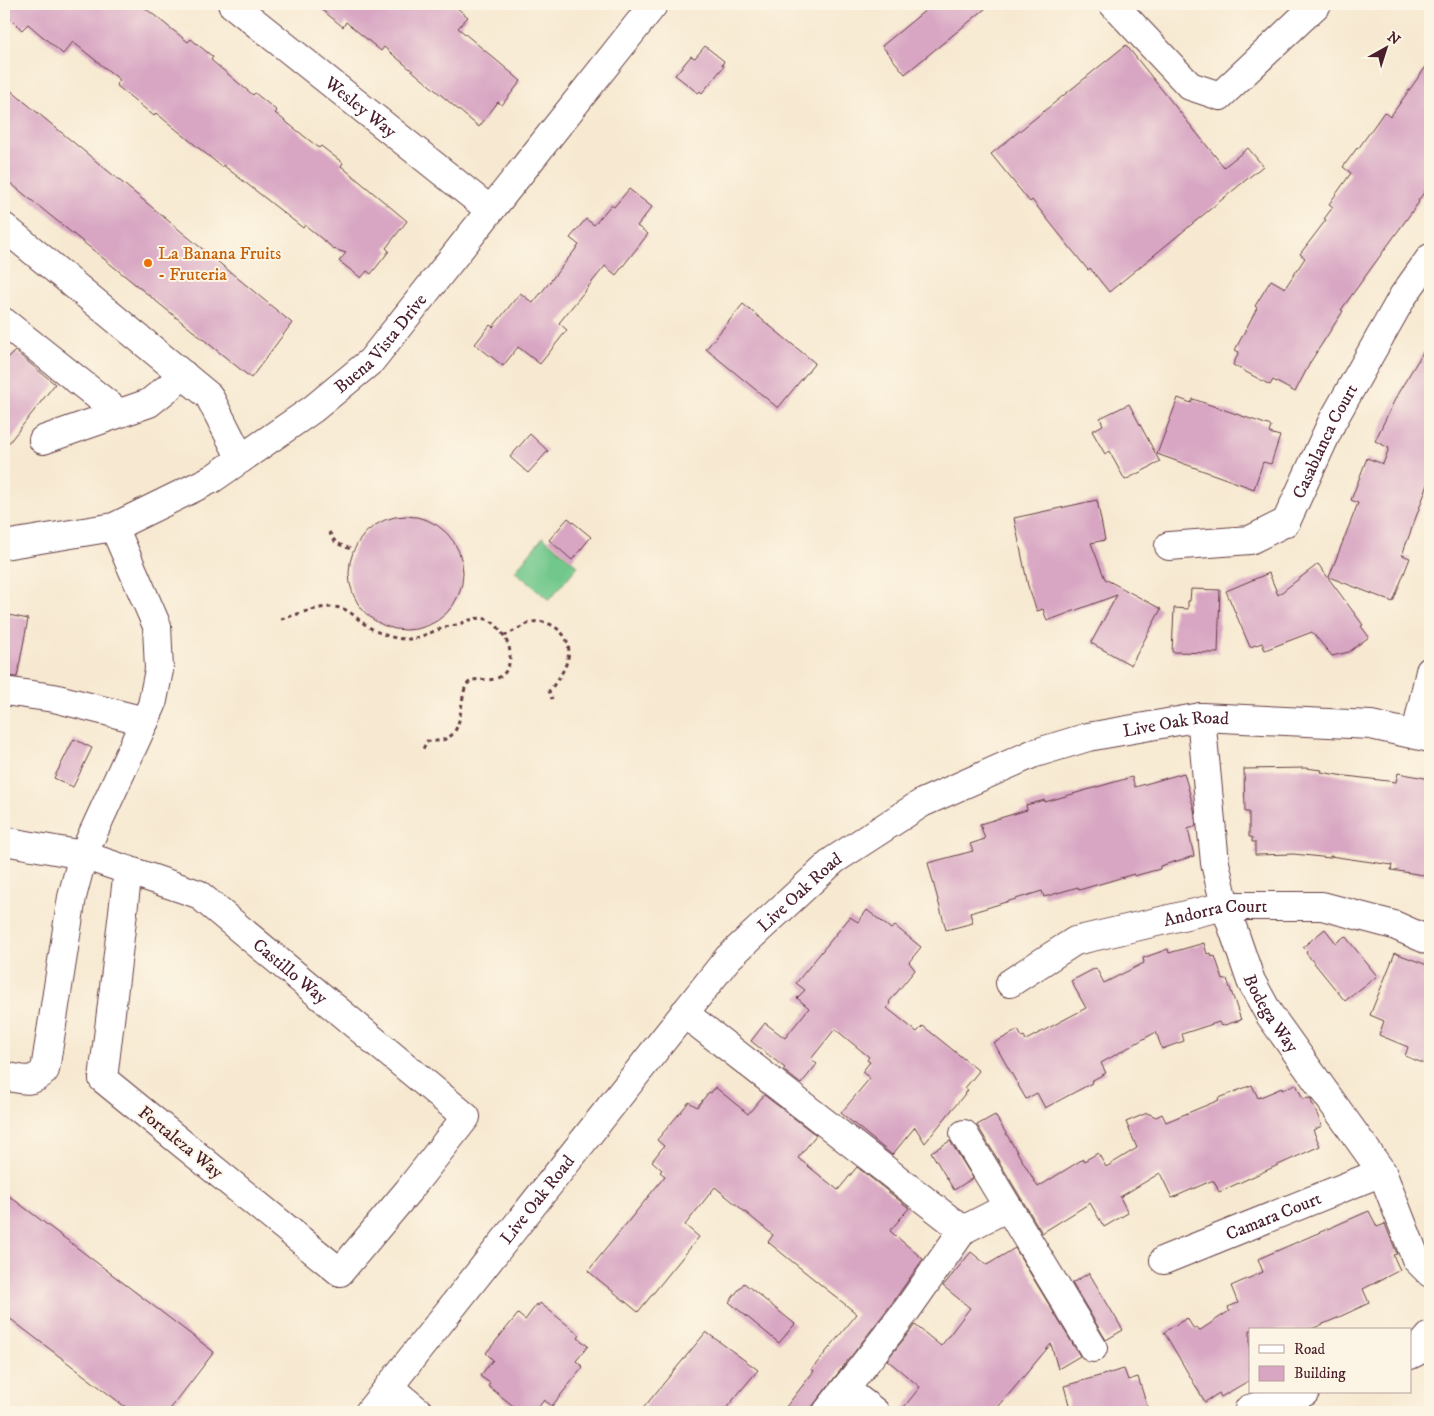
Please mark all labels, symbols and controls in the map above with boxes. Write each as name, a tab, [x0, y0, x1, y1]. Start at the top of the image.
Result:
north arrow	[1362, 22, 1412, 72]
text: N	[1383, 28, 1404, 50]
street label: Wesley Way	[319, 72, 401, 143]
place label: La Banana Fruits - Fruteria	[158, 243, 281, 286]
marker: La Banana Fruits - Fruteria	[142, 257, 154, 269]
street label: Buena Vista Drive	[330, 290, 432, 399]
street label: Casablanca Court	[1288, 380, 1363, 503]
street label: Live Oak Road	[1121, 707, 1229, 743]
street label: Live Oak Road	[753, 848, 846, 937]
street label: Andorra Court	[1161, 896, 1268, 932]
street label: Castillo Way	[248, 934, 332, 1010]
street label: Bodega Way	[1238, 972, 1303, 1057]
street label: Fortaleza Way	[133, 1102, 228, 1184]
street label: Live Oak Road	[496, 1151, 580, 1249]
street label: Camara Court	[1223, 1188, 1325, 1246]
legend	[1249, 1328, 1412, 1394]
text: Road	[1294, 1340, 1326, 1359]
text: Building	[1294, 1364, 1346, 1383]

